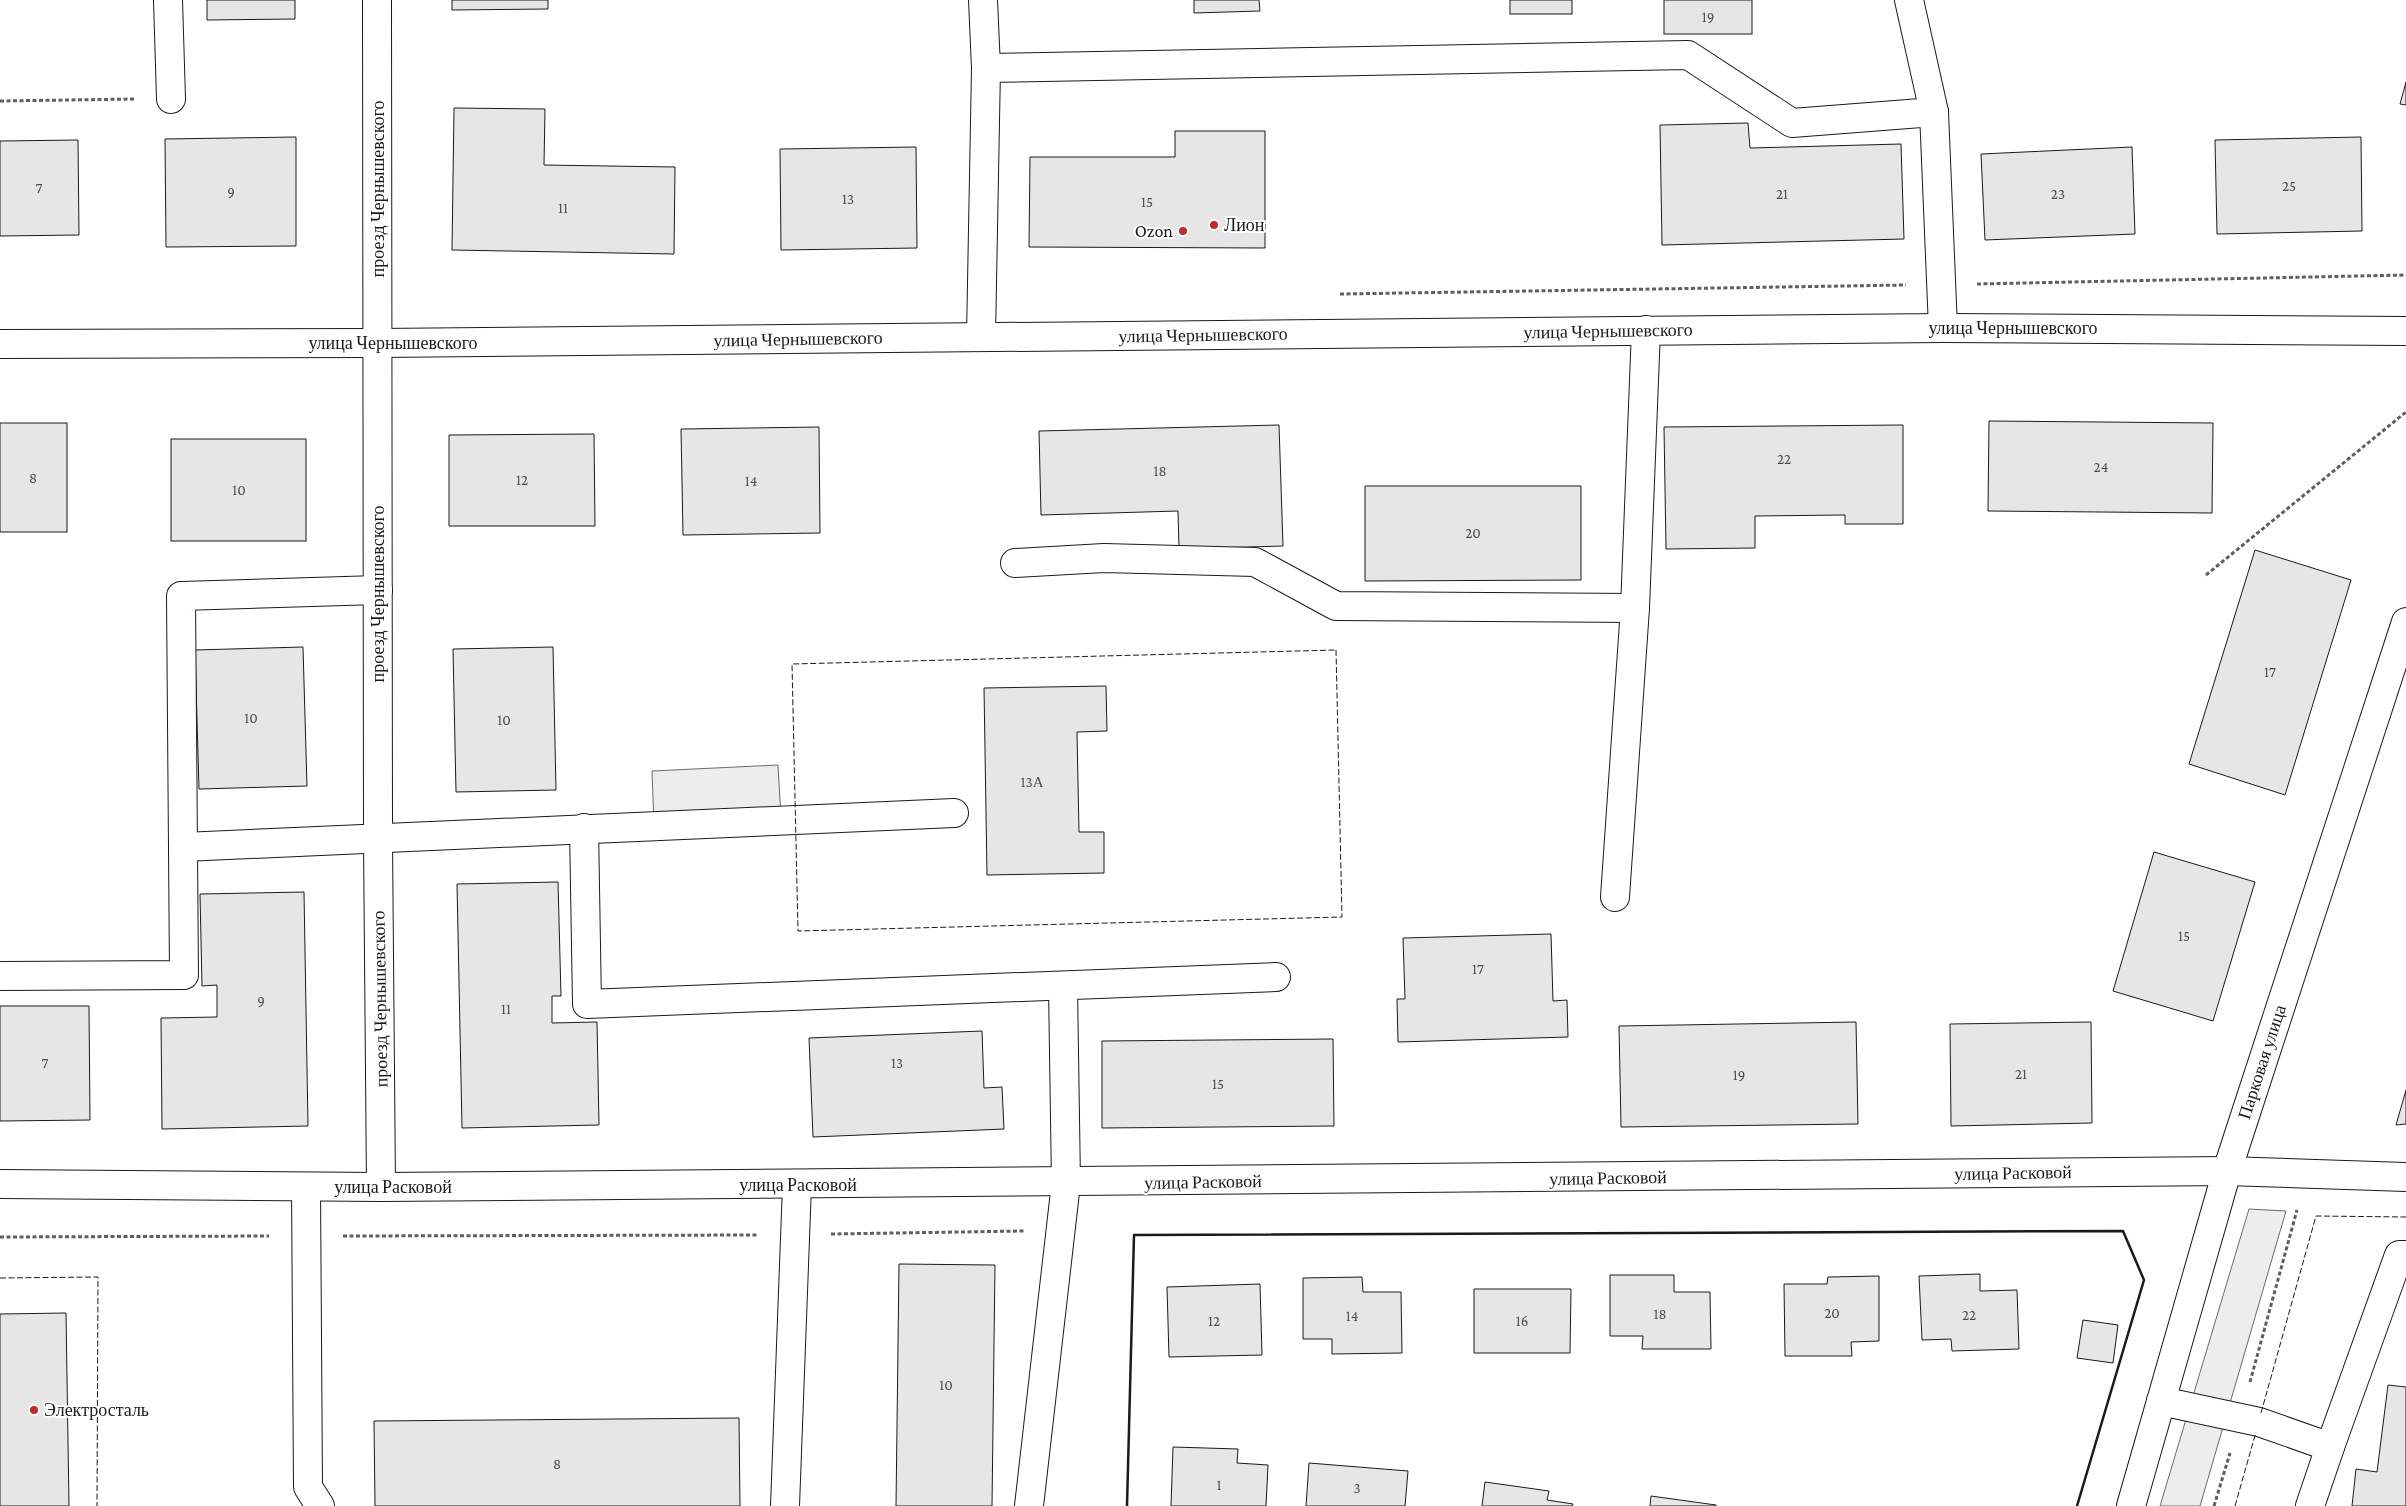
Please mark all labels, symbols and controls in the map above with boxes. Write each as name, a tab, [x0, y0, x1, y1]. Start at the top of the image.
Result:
house number: 19	[1702, 9, 1714, 25]
street label: проезд Чернышевского	[368, 101, 388, 277]
house number: 25	[2282, 178, 2296, 194]
house number: 7	[36, 180, 43, 196]
house number: 9	[227, 184, 235, 200]
house number: 21	[1776, 186, 1788, 202]
house number: 23	[2051, 186, 2065, 202]
house number: 13	[842, 191, 854, 207]
house number: 15	[1141, 194, 1153, 210]
house number: 11	[558, 200, 568, 216]
place label: Лион	[1224, 215, 1265, 235]
marker: Лион	[1208, 219, 1220, 231]
place label: Ozon	[1135, 221, 1173, 241]
marker: Ozon	[1177, 225, 1189, 237]
street label: улица Чернышевского	[1928, 318, 2098, 338]
street label: улица Чернышевского	[1523, 320, 1693, 342]
street label: улица Чернышевского	[1118, 324, 1288, 346]
street label: улица Чернышевского	[713, 328, 883, 350]
street label: улица Чернышевского	[308, 333, 478, 353]
house number: 22	[1777, 451, 1791, 467]
house number: 24	[2094, 459, 2108, 475]
house number: 18	[1153, 463, 1167, 479]
house number: 8	[29, 470, 37, 486]
house number: 12	[516, 472, 528, 488]
house number: 14	[745, 473, 757, 489]
house number: 10	[232, 482, 246, 498]
street label: проезд Чернышевского	[368, 506, 388, 682]
house number: 20	[1465, 525, 1481, 541]
house number: 17	[2264, 664, 2276, 680]
house number: 10	[244, 710, 258, 726]
house number: 10	[497, 712, 511, 728]
house number: 13А	[1021, 774, 1044, 790]
street label: проезд Чернышевского	[368, 910, 392, 1088]
house number: 15	[2178, 928, 2190, 944]
house number: 17	[1472, 961, 1484, 977]
house number: 9	[257, 993, 265, 1009]
house number: 11	[501, 1001, 511, 1017]
street label: Парковая улица	[2234, 1002, 2290, 1122]
house number: 7	[42, 1055, 49, 1071]
house number: 13	[891, 1055, 903, 1071]
house number: 21	[2015, 1066, 2027, 1082]
house number: 19	[1733, 1067, 1745, 1083]
house number: 15	[1212, 1076, 1224, 1092]
street label: улица Расковой	[1954, 1162, 2072, 1184]
street label: улица Расковой	[1549, 1167, 1667, 1189]
street label: улица Расковой	[1144, 1171, 1262, 1193]
street label: улица Расковой	[739, 1175, 857, 1195]
street label: улица Расковой	[334, 1177, 452, 1197]
house number: 20	[1824, 1305, 1840, 1321]
house number: 18	[1653, 1306, 1667, 1322]
house number: 22	[1962, 1307, 1976, 1323]
house number: 14	[1346, 1308, 1358, 1324]
house number: 12	[1208, 1313, 1220, 1329]
house number: 16	[1516, 1313, 1528, 1329]
house number: 10	[939, 1377, 953, 1393]
place label: Электросталь	[44, 1400, 149, 1420]
marker: Электросталь	[28, 1404, 40, 1416]
house number: 8	[553, 1456, 561, 1472]
house number: 1	[1217, 1477, 1222, 1493]
house number: 3	[1353, 1480, 1361, 1496]

